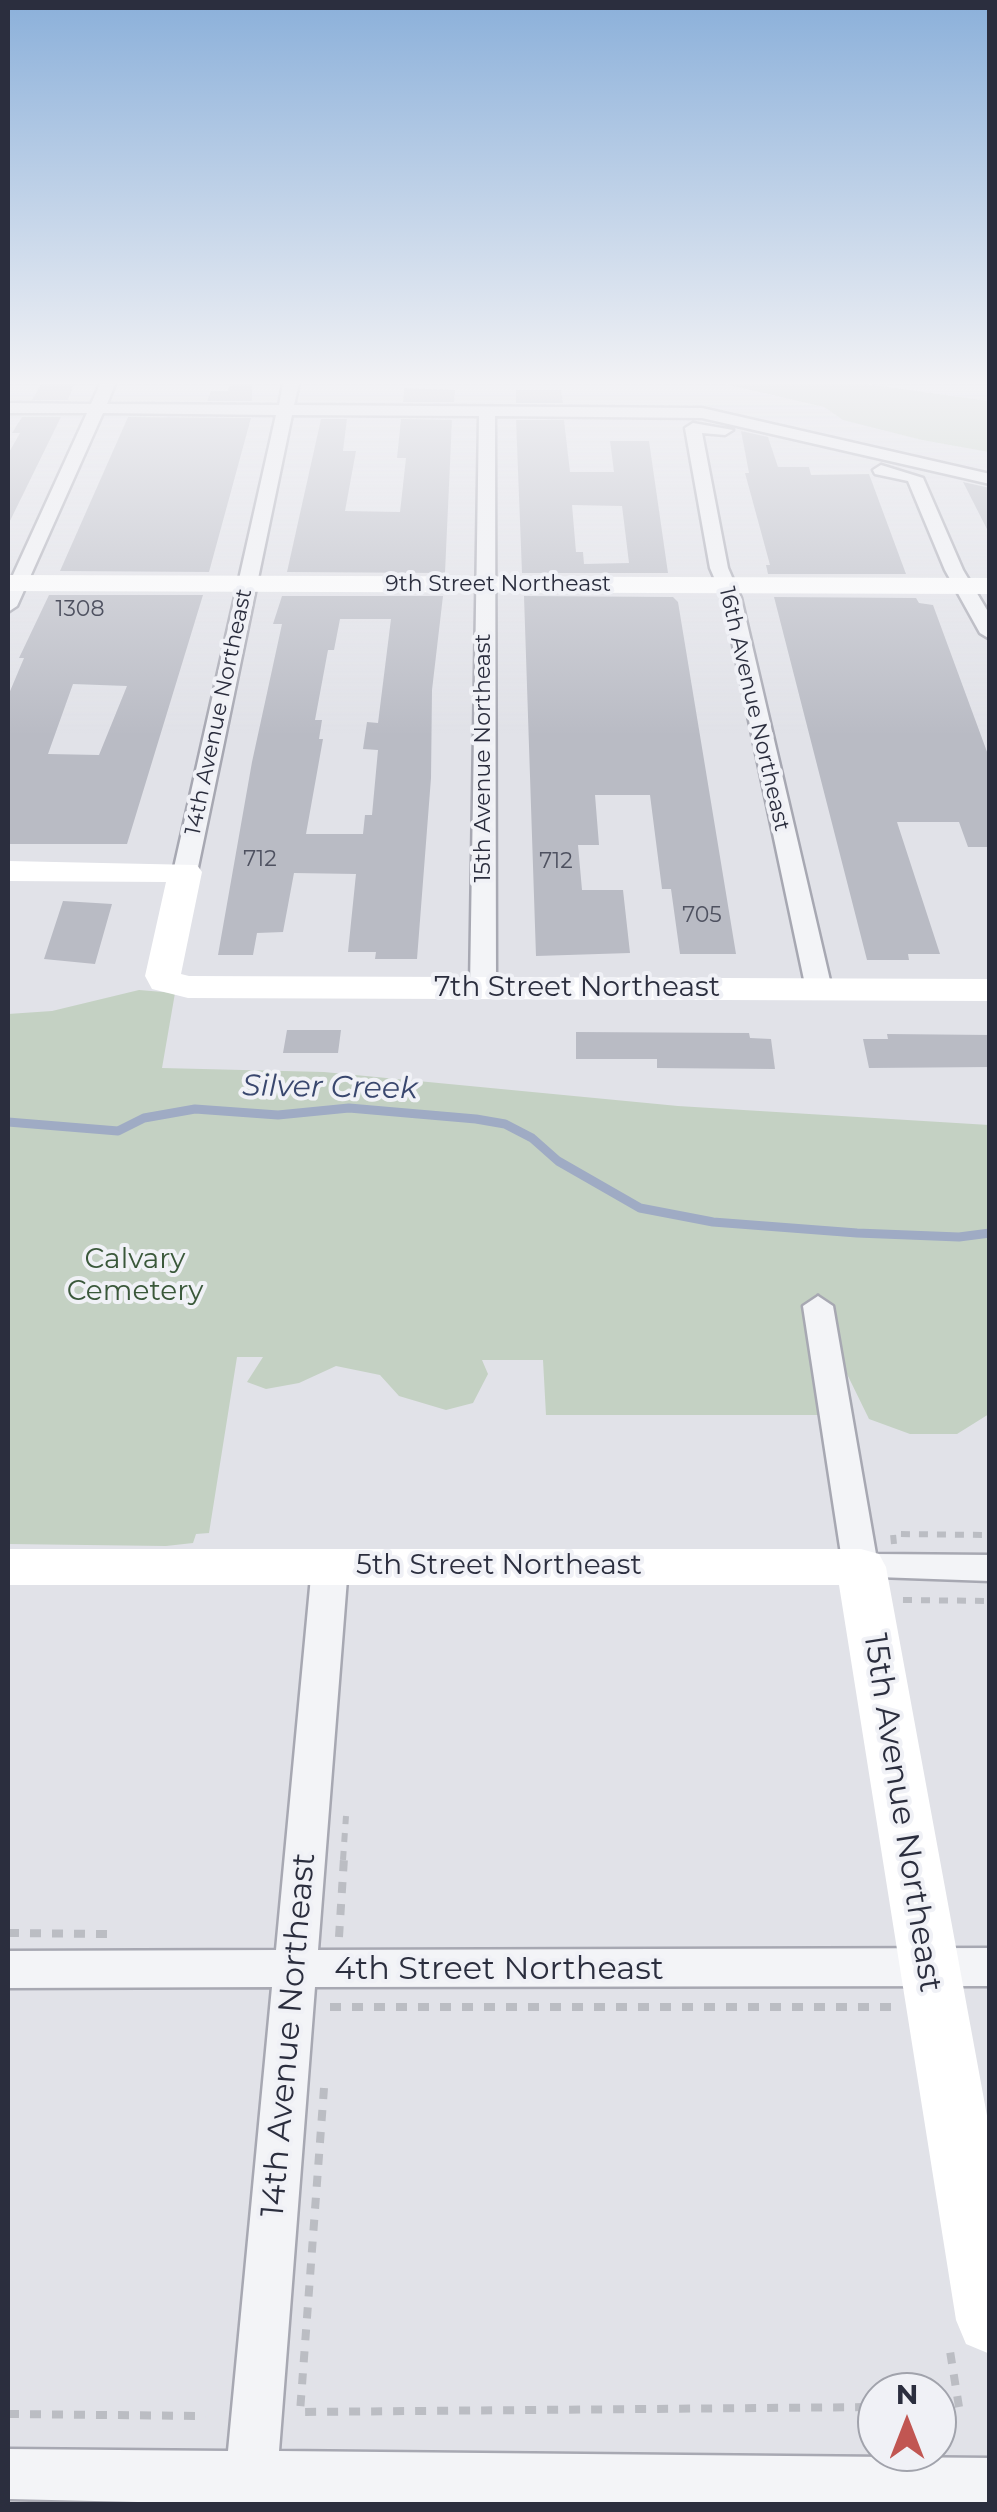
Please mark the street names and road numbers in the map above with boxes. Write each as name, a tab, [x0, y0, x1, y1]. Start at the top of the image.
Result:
street label: 9th Street Northeast	[385, 572, 611, 598]
street label: 16th Avenue Northeast	[713, 584, 795, 834]
street label: 14th Avenue Northeast	[180, 586, 258, 838]
street label: 15th Avenue Northeast	[471, 634, 497, 882]
street label: 7th Street Northeast	[434, 971, 720, 1005]
street label: 5th Street Northeast	[356, 1549, 642, 1583]
street label: 15th Avenue Northeast	[855, 1631, 949, 1995]
street label: 14th Avenue Northeast	[254, 1851, 324, 2219]
street label: 4th Street Northeast	[334, 1951, 664, 1989]

